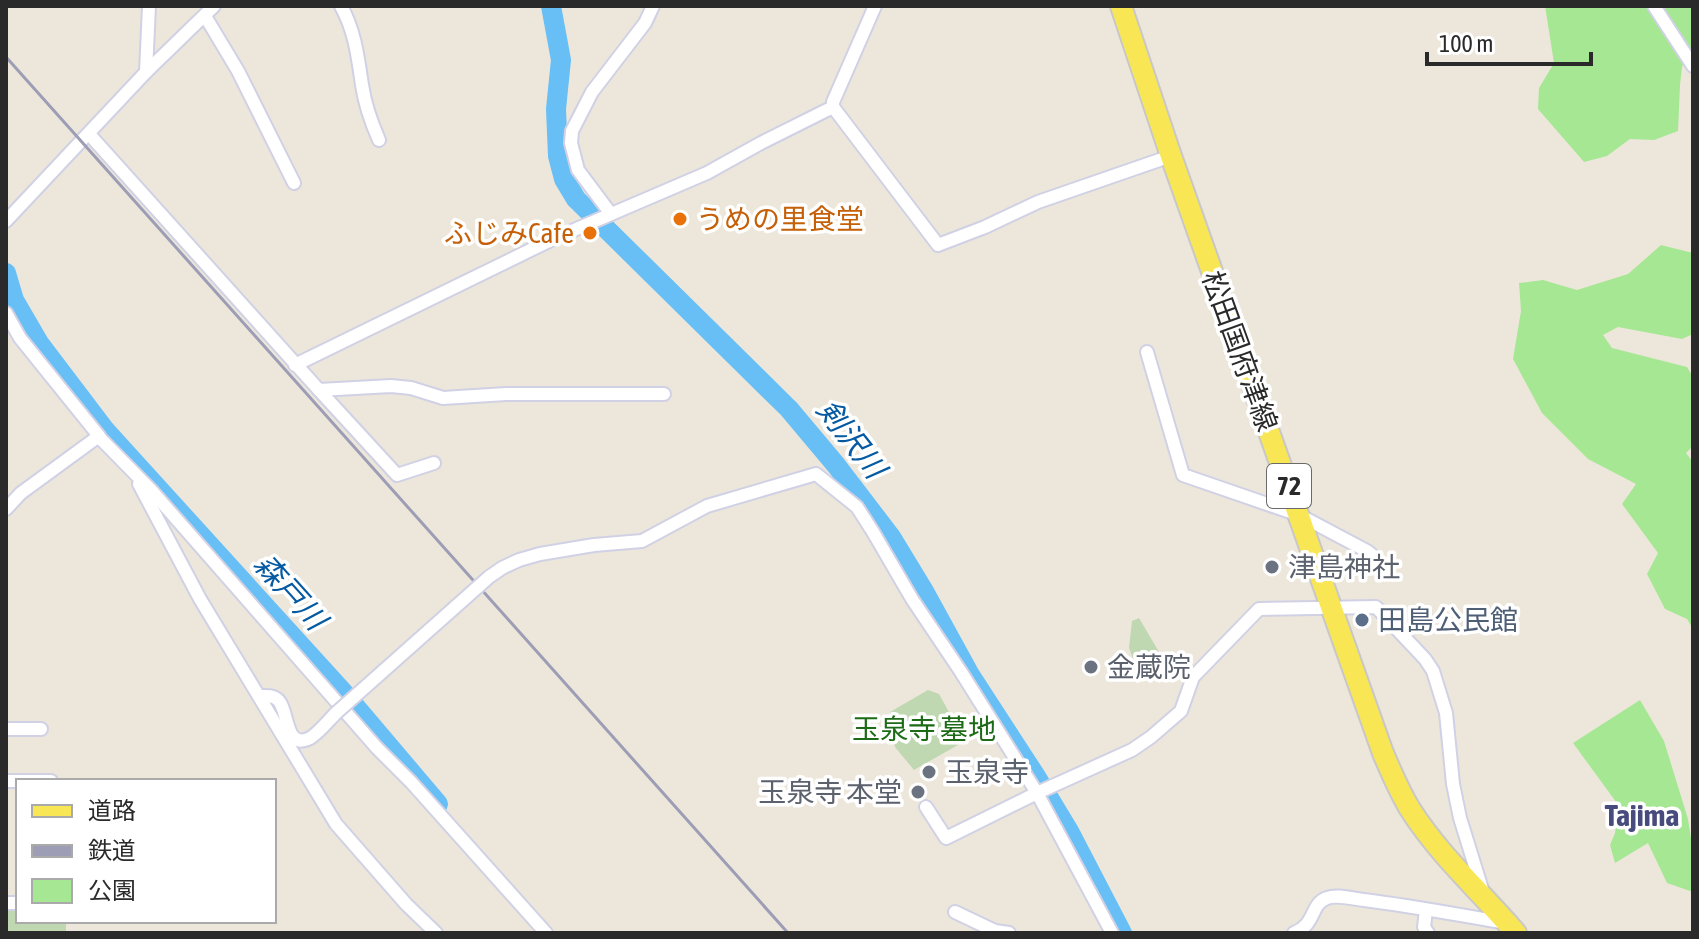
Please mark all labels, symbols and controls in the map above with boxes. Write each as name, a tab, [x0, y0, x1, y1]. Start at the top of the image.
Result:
scale bar	[1427, 16, 1591, 66]
text: 100 m	[1439, 30, 1493, 57]
place label: うめの里食堂	[696, 203, 864, 235]
marker: うめの里食堂	[671, 210, 689, 228]
place label: ふじみCafe	[444, 217, 574, 249]
marker: ふじみCafe	[581, 224, 599, 242]
street label: 松田国府津線	[1196, 267, 1284, 435]
water label: 剣沢川	[811, 392, 895, 487]
road number: 72	[1267, 464, 1311, 508]
water label: 森戸川	[248, 547, 335, 638]
place label: 津島神社	[1288, 551, 1400, 583]
marker: 津島神社	[1263, 558, 1281, 576]
place label: 田島公民館	[1378, 604, 1518, 636]
marker: 田島公民館	[1353, 611, 1371, 629]
place label: 金蔵院	[1107, 651, 1191, 683]
marker: 金蔵院	[1082, 658, 1100, 676]
park label: 玉泉寺 墓地	[852, 713, 996, 745]
place label: 玉泉寺	[945, 756, 1029, 788]
marker: 玉泉寺	[920, 763, 938, 781]
place label: 玉泉寺 本堂	[758, 776, 902, 808]
legend	[16, 779, 276, 923]
marker: 玉泉寺 本堂	[909, 783, 927, 801]
text: 道路	[88, 797, 136, 824]
district label: Tajima	[1605, 798, 1679, 832]
text: 鉄道	[88, 837, 136, 864]
text: 公園	[88, 877, 136, 904]

